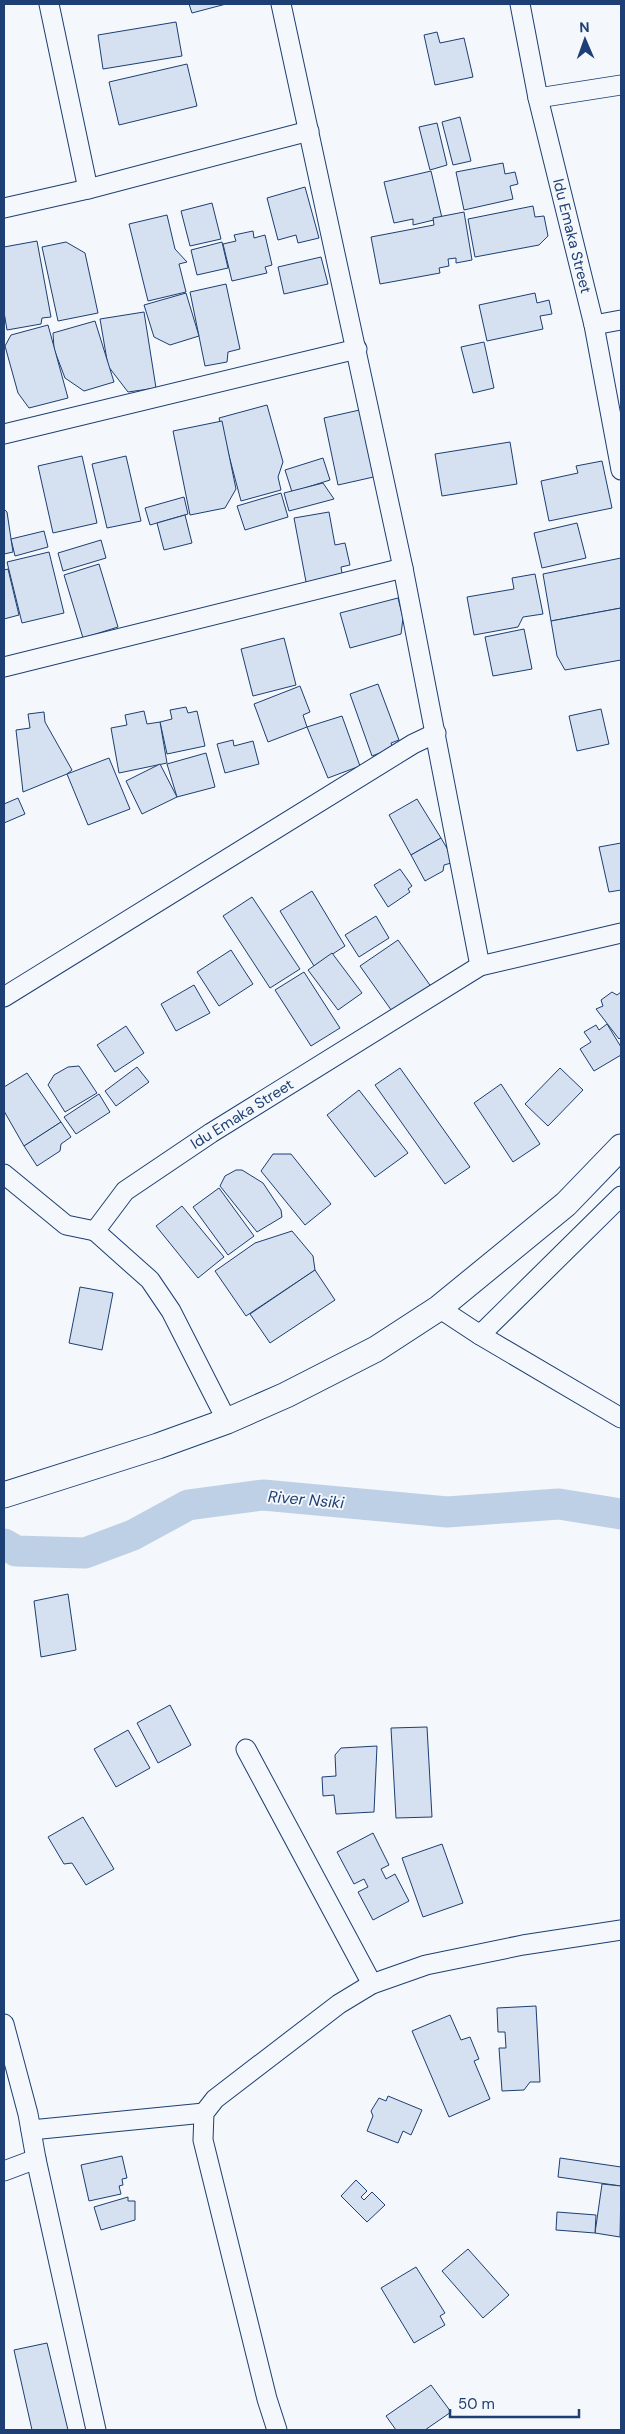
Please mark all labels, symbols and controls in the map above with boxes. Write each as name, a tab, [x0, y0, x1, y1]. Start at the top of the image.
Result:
north arrow	[560, 15, 610, 65]
text: N	[579, 18, 590, 36]
street label: Idu Emaka Street	[548, 176, 596, 296]
street label: Idu Emaka Street	[187, 1074, 297, 1154]
water label: River Nsiki	[267, 1486, 346, 1513]
scale bar	[450, 2386, 579, 2418]
text: 50 m	[458, 2394, 495, 2414]

